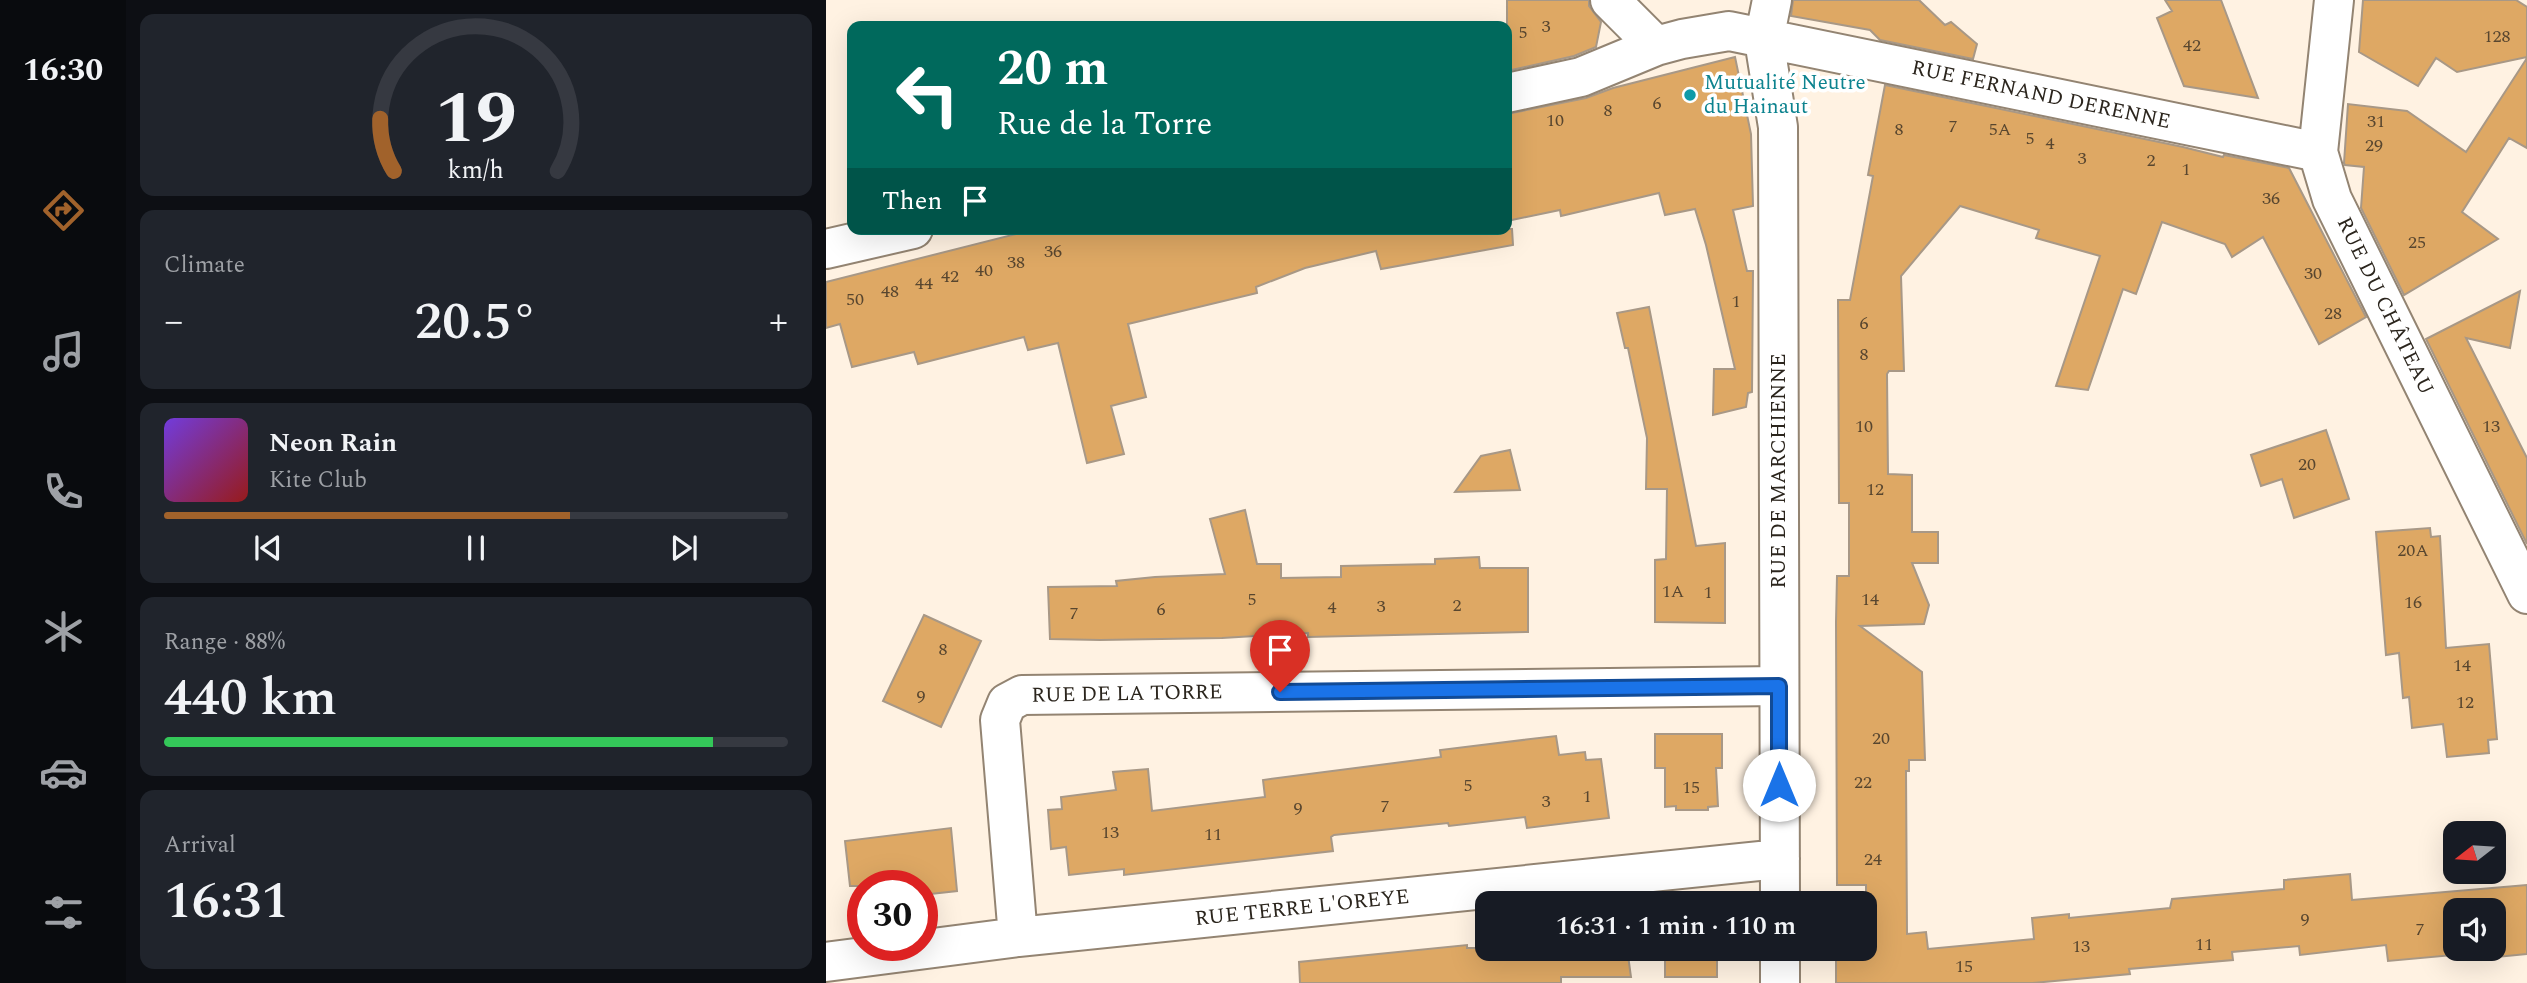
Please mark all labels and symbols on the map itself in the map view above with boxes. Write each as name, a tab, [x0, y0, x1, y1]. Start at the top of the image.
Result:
house number: 3	[1542, 13, 1551, 40]
house number: 5	[1519, 19, 1528, 46]
house number: 128	[2484, 23, 2511, 50]
house number: 42	[2183, 32, 2201, 59]
street label: RUE FERNAND DERENNE	[1908, 52, 2174, 138]
place label: Mutualité Neutre du Hainaut	[1704, 67, 1866, 123]
marker: Mutualité Neutre du Hainaut	[1682, 87, 1698, 103]
house number: 6	[1653, 90, 1662, 117]
house number: 8	[1604, 97, 1613, 124]
house number: 10	[1546, 107, 1564, 134]
house number: 31	[2367, 108, 2385, 135]
house number: 7	[1949, 113, 1958, 140]
house number: 8	[1895, 116, 1904, 143]
house number: 5A	[1989, 116, 2011, 143]
house number: 5	[2026, 125, 2035, 152]
house number: 4	[2046, 130, 2055, 157]
house number: 29	[2365, 132, 2383, 159]
house number: 3	[2078, 145, 2087, 172]
house number: 2	[2147, 147, 2156, 174]
house number: 1	[2182, 156, 2191, 183]
house number: 36	[2262, 185, 2280, 212]
street label: RUE DU CHÂTEAU	[2328, 211, 2442, 401]
house number: 25	[2408, 229, 2426, 256]
house number: 36	[1044, 238, 1062, 265]
house number: 38	[1007, 249, 1025, 276]
house number: 40	[975, 257, 993, 284]
house number: 30	[2304, 260, 2322, 287]
house number: 42	[941, 263, 959, 290]
house number: 44	[915, 270, 933, 297]
house number: 48	[881, 278, 899, 305]
house number: 50	[846, 286, 864, 313]
house number: 1	[1732, 288, 1741, 315]
house number: 28	[2324, 300, 2342, 327]
house number: 6	[1860, 310, 1869, 337]
house number: 8	[1860, 341, 1869, 368]
street label: RUE DE MARCHIENNE	[1763, 353, 1795, 589]
house number: 10	[1855, 413, 1873, 440]
house number: 13	[2482, 413, 2500, 440]
house number: 20	[2298, 451, 2316, 478]
house number: 12	[1866, 476, 1884, 503]
house number: 20A	[2397, 537, 2429, 564]
house number: 1A	[1662, 578, 1684, 605]
house number: 1	[1704, 579, 1713, 606]
house number: 5	[1248, 586, 1257, 613]
house number: 14	[1861, 586, 1879, 613]
house number: 16	[2404, 589, 2422, 616]
house number: 2	[1453, 592, 1462, 619]
house number: 3	[1377, 593, 1386, 620]
house number: 4	[1328, 594, 1337, 621]
house number: 6	[1157, 596, 1166, 623]
house number: 7	[1070, 600, 1079, 627]
pin	[1250, 620, 1310, 692]
house number: 8	[939, 636, 948, 663]
house number: 14	[2453, 652, 2471, 679]
street label: RUE DE LA TORRE	[1031, 676, 1223, 712]
house number: 9	[917, 683, 926, 710]
house number: 12	[2456, 689, 2474, 716]
house number: 20	[1872, 725, 1890, 752]
position arrow	[1742, 748, 1816, 822]
house number: 22	[1854, 769, 1872, 796]
house number: 5	[1464, 772, 1473, 799]
house number: 15	[1682, 774, 1700, 801]
house number: 1	[1583, 783, 1592, 810]
house number: 3	[1542, 788, 1551, 815]
house number: 7	[1381, 793, 1390, 820]
house number: 9	[1294, 795, 1303, 822]
house number: 13	[1101, 819, 1119, 846]
house number: 11	[1204, 821, 1222, 848]
north arrow	[2443, 821, 2506, 884]
house number: 24	[1864, 846, 1882, 873]
speed limit sign: 30	[847, 870, 938, 961]
street label: RUE TERRE L'OREYE	[1193, 881, 1411, 935]
house number: 9	[2301, 906, 2310, 933]
house number: 7	[2416, 916, 2425, 943]
house number: 11	[2195, 931, 2213, 958]
house number: 13	[2072, 933, 2090, 960]
house number: 15	[1955, 953, 1973, 980]

